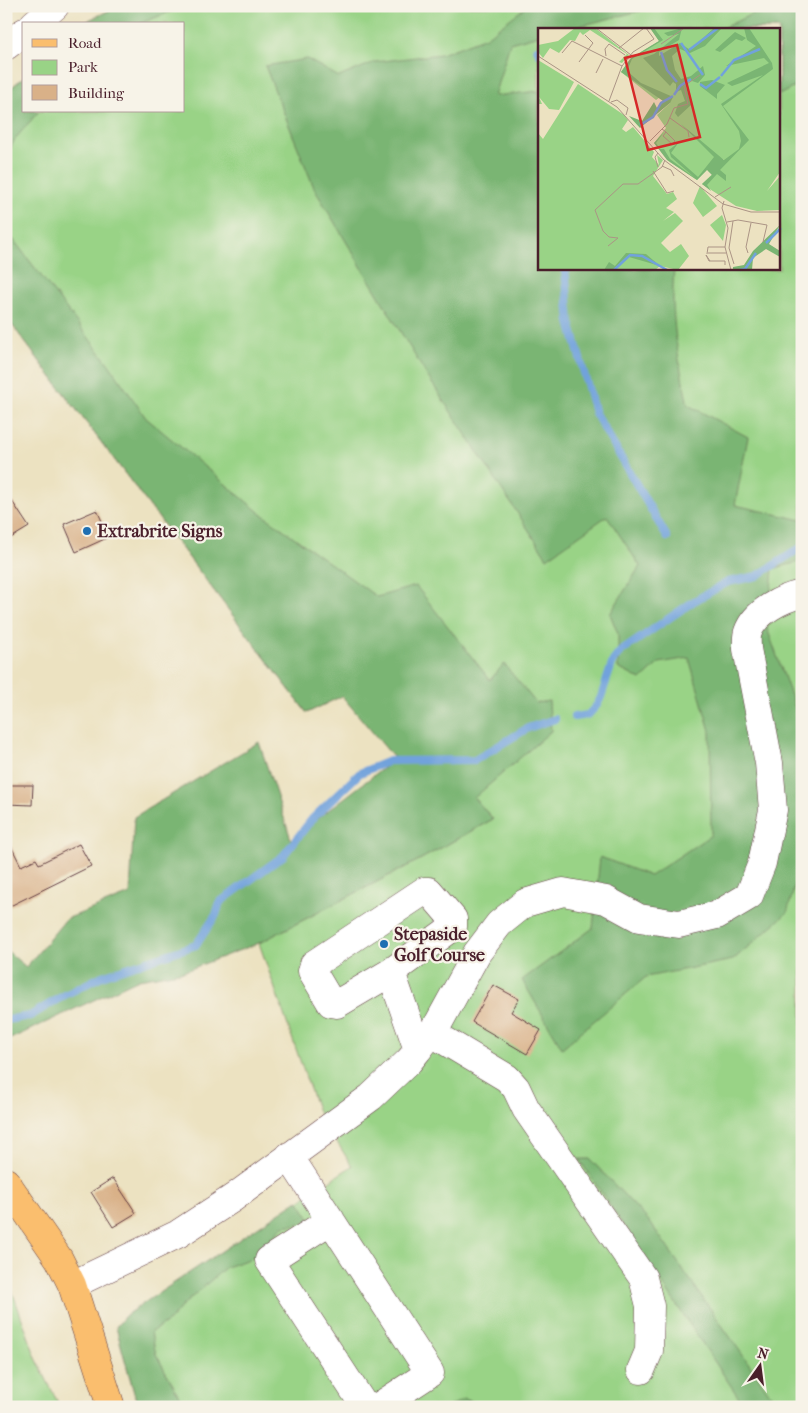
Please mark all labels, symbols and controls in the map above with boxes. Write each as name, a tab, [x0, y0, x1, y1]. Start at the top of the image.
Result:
legend	[22, 22, 185, 112]
inset map	[538, 28, 780, 270]
text: Road	[68, 34, 102, 52]
text: Park	[68, 58, 98, 76]
text: Building	[68, 84, 125, 102]
place label: Extrabrite Signs	[97, 521, 223, 542]
marker: Extrabrite Signs	[81, 525, 93, 537]
place label: Stepaside Golf Course	[394, 924, 485, 966]
marker: Stepaside Golf Course	[378, 938, 390, 950]
north arrow	[736, 1340, 786, 1390]
text: N	[756, 1344, 771, 1363]

